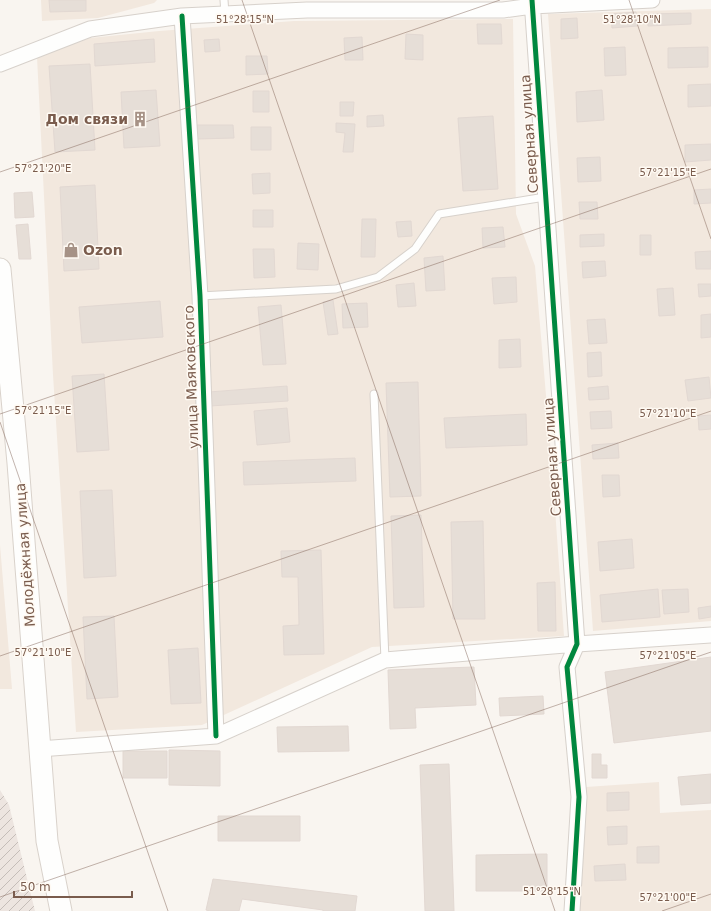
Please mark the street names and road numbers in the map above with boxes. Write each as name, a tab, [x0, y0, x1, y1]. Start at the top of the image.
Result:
street label: Северная улица	[517, 74, 541, 194]
street label: улица Маяковского	[180, 305, 202, 449]
street label: Северная улица	[540, 397, 564, 517]
street label: Молодёжная улица	[12, 483, 38, 627]

